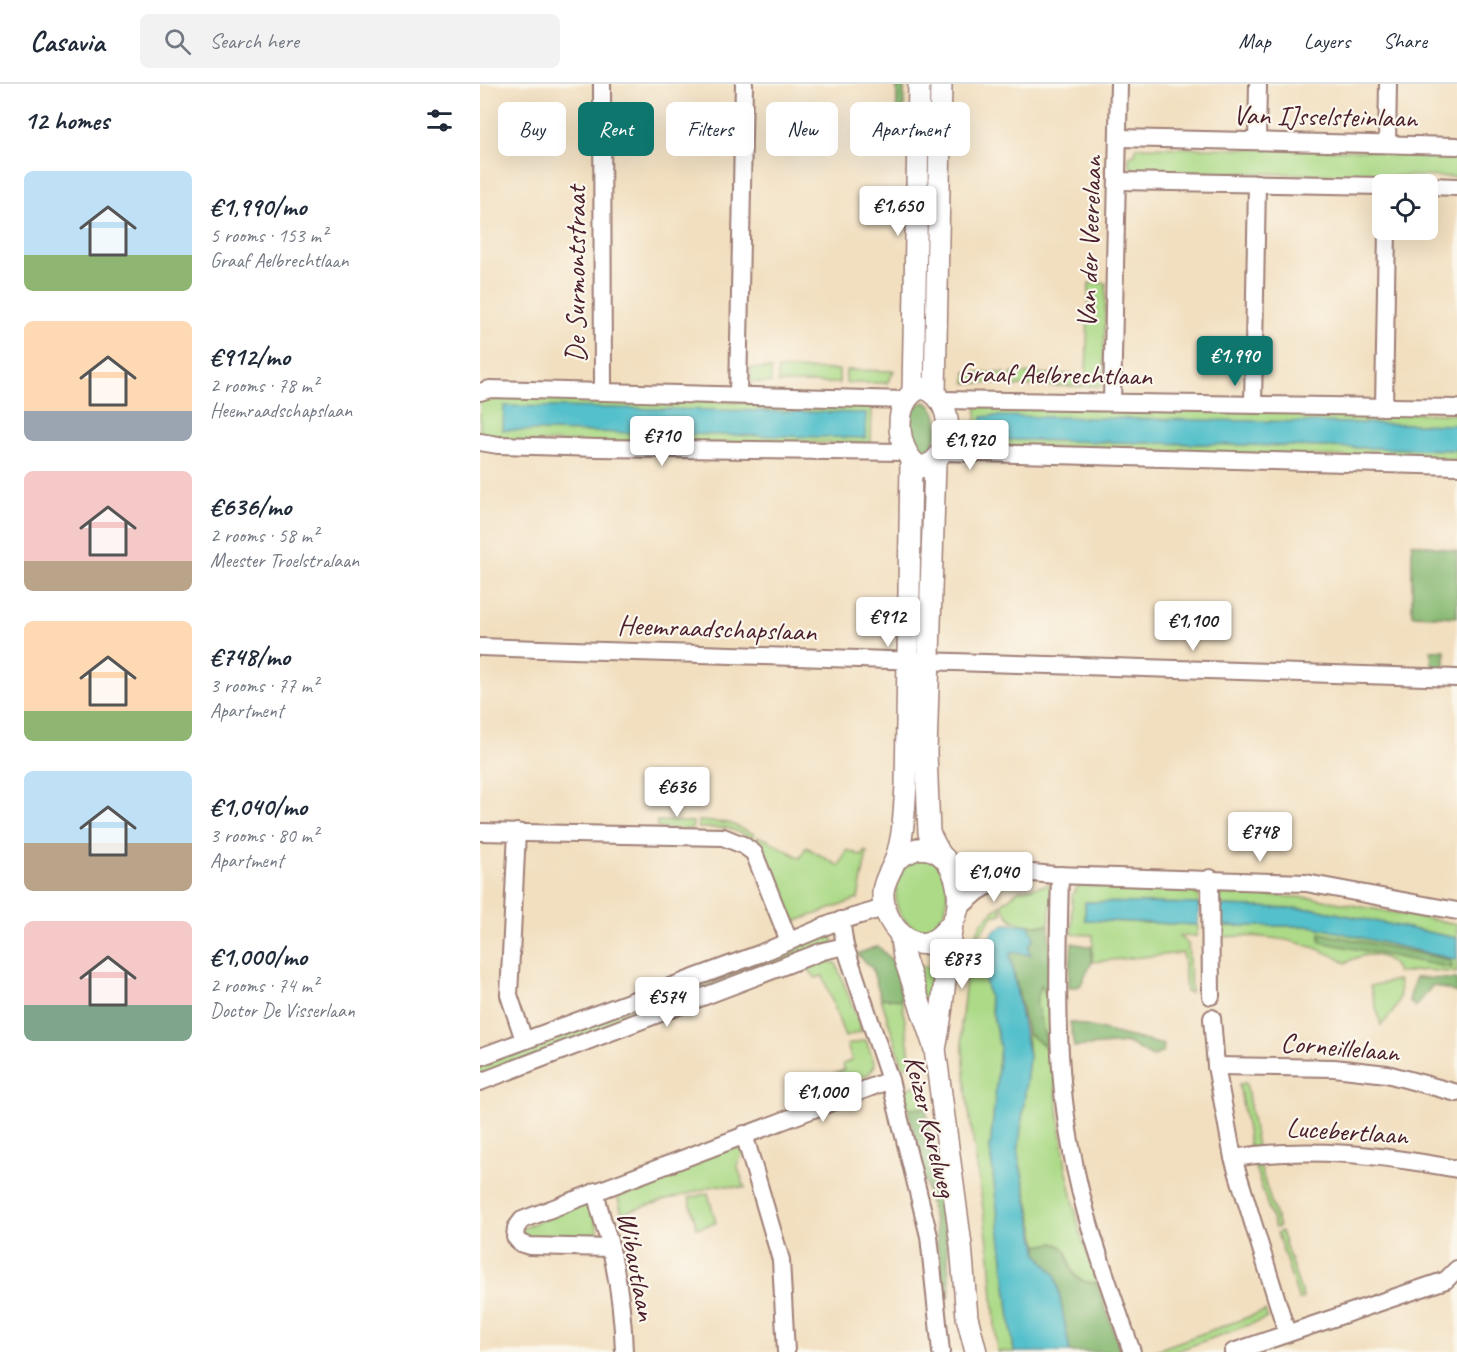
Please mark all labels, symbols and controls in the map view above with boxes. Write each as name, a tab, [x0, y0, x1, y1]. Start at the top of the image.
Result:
search box	[140, 14, 560, 68]
text: Casavia	[30, 24, 104, 59]
icon: search	[161, 25, 194, 58]
text: Search here	[209, 27, 299, 55]
text: Map	[1238, 28, 1271, 54]
text: Layers	[1304, 28, 1350, 54]
text: Share	[1383, 28, 1427, 54]
street label: Van IJsselsteinlaan	[1233, 97, 1419, 135]
chip: Buy	[498, 102, 566, 156]
chip: Rent	[578, 102, 654, 156]
chip: Filters	[666, 102, 754, 156]
chip: New	[766, 102, 838, 156]
chip: Apartment	[850, 102, 970, 156]
text: 12 homes	[24, 104, 109, 137]
icon: filters	[423, 104, 456, 137]
street label: Van der Veerelaan	[1069, 154, 1110, 329]
map controls	[1372, 174, 1438, 240]
button: locate	[1372, 174, 1438, 240]
street label: De Surmontstraat	[558, 183, 593, 362]
pin: €1,650	[849, 186, 947, 237]
text: €1,990/mo	[210, 190, 306, 223]
text: €1,650	[873, 193, 923, 218]
icon: home	[72, 195, 144, 267]
text: 5 rooms · 153 m²	[210, 223, 327, 248]
text: Graaf Aelbrechtlaan	[210, 248, 349, 273]
pin: €1,990	[1186, 336, 1284, 387]
text: €912/mo	[210, 340, 290, 373]
text: €1,990	[1211, 343, 1259, 368]
icon: home	[72, 345, 144, 417]
street label: Graaf Aelbrechtlaan	[958, 355, 1154, 393]
text: 2 rooms · 78 m²	[210, 373, 318, 398]
text: Heemraadschapslaan	[210, 398, 352, 423]
pin: €710	[626, 416, 698, 467]
pin: €1,920	[921, 420, 1019, 471]
text: €710	[644, 423, 680, 448]
text: €1,920	[946, 427, 994, 452]
text: €636/mo	[210, 490, 291, 523]
icon: home	[72, 495, 144, 567]
text: 2 rooms · 58 m²	[210, 523, 318, 548]
text: Meester Troelstralaan	[210, 548, 359, 573]
pin: €912	[852, 597, 924, 648]
pin: €1,100	[1144, 601, 1242, 652]
text: €912	[870, 604, 906, 629]
street label: Heemraadschapslaan	[617, 607, 818, 649]
text: €1,100	[1169, 608, 1217, 633]
text: €748/mo	[210, 640, 290, 673]
icon: home	[72, 645, 144, 717]
text: 3 rooms · 77 m²	[210, 673, 318, 698]
text: Apartment	[210, 698, 283, 723]
pin: €636	[641, 767, 713, 818]
text: €636	[659, 774, 695, 799]
text: €1,040/mo	[210, 790, 307, 823]
icon: home	[72, 795, 144, 867]
pin: €748	[1224, 812, 1296, 863]
text: €748	[1242, 819, 1278, 844]
text: 3 rooms · 80 m²	[210, 823, 318, 848]
text: Apartment	[210, 848, 283, 873]
pin: €1,040	[945, 852, 1043, 903]
text: €1,040	[970, 859, 1018, 884]
pin: €873	[926, 939, 998, 990]
text: €1,000/mo	[210, 940, 307, 973]
icon: home	[72, 945, 144, 1017]
text: €873	[944, 946, 980, 971]
text: 2 rooms · 74 m²	[210, 973, 318, 998]
pin: €574	[631, 977, 703, 1028]
text: €574	[649, 984, 685, 1009]
text: Doctor De Visserlaan	[210, 998, 355, 1023]
street label: Corneillelaan	[1279, 1024, 1402, 1070]
street label: Keizer Karelweg	[897, 1052, 966, 1202]
pin: €1,000	[774, 1072, 872, 1123]
text: €1,000	[799, 1079, 847, 1104]
street label: Lucebertlaan	[1285, 1109, 1410, 1153]
street label: Wibautlaan	[609, 1209, 665, 1325]

